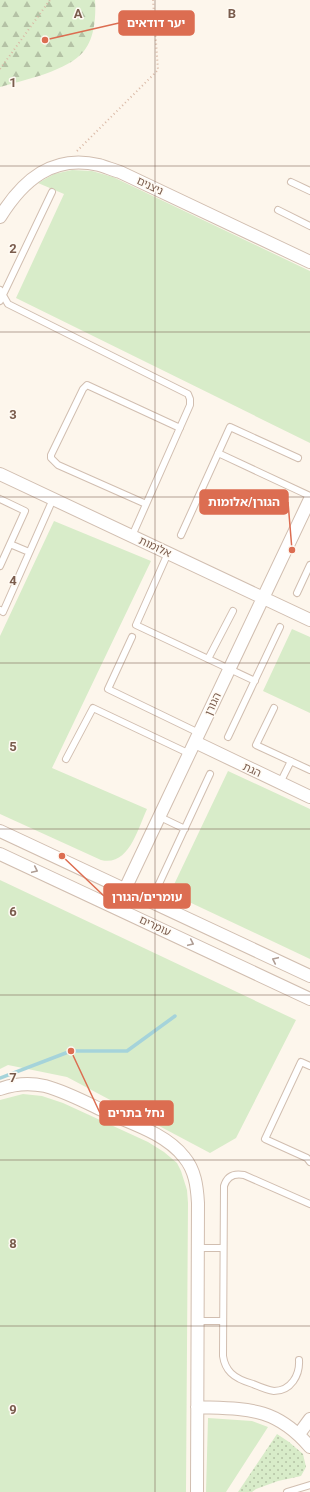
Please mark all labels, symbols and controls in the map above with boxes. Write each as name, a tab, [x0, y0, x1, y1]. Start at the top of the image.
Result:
text: A	[74, 6, 83, 21]
text: B	[228, 6, 236, 21]
callout: יער דודאים	[119, 11, 194, 35]
text: יער דודאים	[127, 16, 185, 30]
text: 1	[9, 75, 17, 90]
street label: ניצנים	[135, 174, 165, 198]
text: 2	[9, 241, 17, 256]
text: 3	[9, 407, 17, 422]
callout: הגורן/אלומות	[200, 490, 288, 514]
text: הגורן/אלומות	[208, 495, 280, 509]
street label: אלומות	[137, 534, 173, 560]
text: 4	[9, 573, 17, 588]
street label: הגורן	[202, 690, 224, 717]
text: 5	[9, 739, 17, 754]
street label: הגת	[241, 760, 263, 780]
one-way arrow	[31, 865, 39, 873]
callout: עומרים/הגורן	[104, 884, 190, 908]
text: עומרים/הגורן	[112, 890, 183, 904]
text: 6	[9, 904, 17, 919]
street label: עומרים	[137, 913, 173, 939]
one-way arrow	[187, 938, 194, 946]
one-way arrow	[271, 957, 279, 965]
text: 7	[9, 1070, 17, 1085]
callout: נחל בתרים	[100, 1101, 173, 1125]
text: נחל בתרים	[107, 1106, 165, 1120]
text: 8	[9, 1236, 17, 1251]
text: 9	[9, 1402, 17, 1417]

